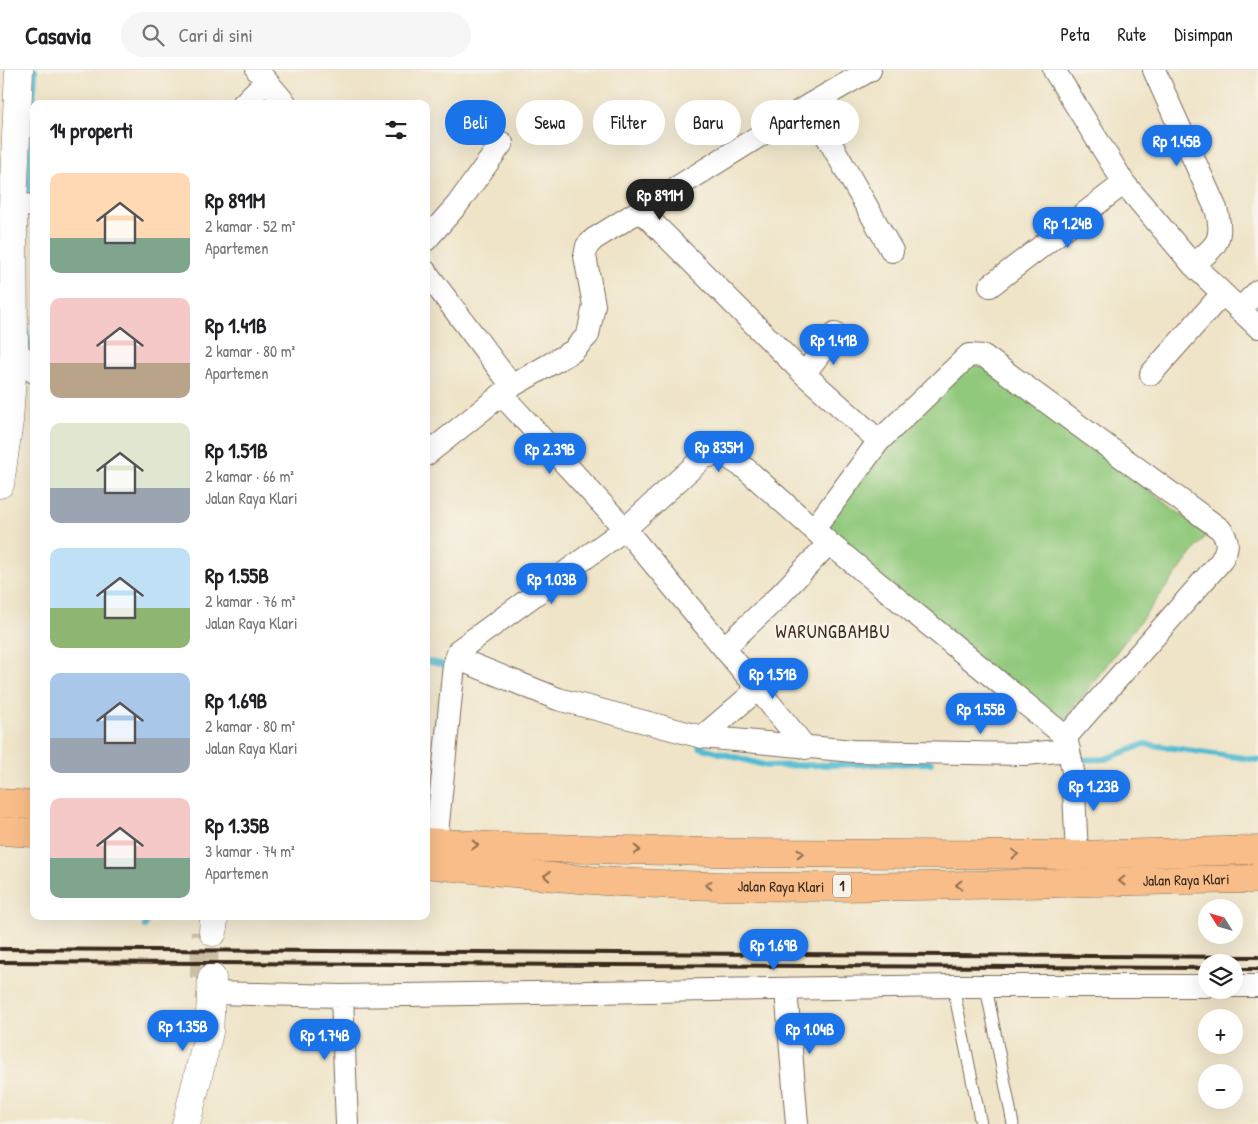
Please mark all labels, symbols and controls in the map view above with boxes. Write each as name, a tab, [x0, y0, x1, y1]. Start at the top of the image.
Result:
search box	[121, 12, 471, 57]
text: Casavia	[25, 19, 91, 51]
icon: search	[139, 21, 167, 49]
text: Cari di sini	[179, 22, 253, 48]
text: Peta	[1061, 22, 1090, 47]
text: Rute	[1118, 22, 1146, 47]
text: Disimpan	[1174, 22, 1233, 47]
chip: Beli	[445, 100, 506, 145]
chip: Sewa	[516, 100, 583, 145]
chip: Filter	[593, 100, 665, 145]
chip: Baru	[675, 100, 741, 145]
chip: Apartemen	[751, 100, 859, 145]
text: 14 properti	[50, 116, 133, 145]
icon: filters	[382, 116, 410, 144]
pin: Rp 1.45B	[1125, 124, 1229, 167]
text: Rp 1.45B	[1153, 130, 1201, 152]
pin: Rp 891M	[614, 178, 706, 221]
text: Rp 891M	[637, 184, 683, 206]
text: Rp 891M	[205, 186, 265, 215]
icon: home	[90, 193, 150, 253]
pin: Rp 1.24B	[1016, 206, 1120, 249]
text: Rp 1.24B	[1044, 212, 1092, 234]
text: 2 kamar · 52 m²	[205, 215, 295, 237]
text: Apartemen	[205, 237, 268, 259]
text: Rp 1.41B	[205, 311, 267, 340]
icon: home	[90, 318, 150, 378]
pin: Rp 1.41B	[782, 324, 886, 366]
text: Rp 1.41B	[811, 329, 857, 351]
text: 2 kamar · 80 m²	[205, 340, 295, 362]
text: Apartemen	[205, 362, 268, 384]
pin: Rp 835M	[673, 430, 765, 473]
pin: Rp 2.39B	[498, 432, 602, 475]
text: Rp 1.51B	[205, 436, 268, 465]
text: Rp 835M	[695, 436, 743, 458]
text: Rp 2.39B	[525, 438, 575, 460]
icon: home	[90, 443, 150, 503]
text: 2 kamar · 66 m²	[205, 465, 294, 487]
text: Jalan Raya Klari	[205, 487, 298, 509]
text: Rp 1.55B	[205, 561, 269, 590]
pin: Rp 1.03B	[500, 562, 604, 605]
icon: home	[90, 568, 150, 628]
text: Rp 1.03B	[527, 568, 577, 590]
text: 2 kamar · 76 m²	[205, 590, 296, 612]
text: Jalan Raya Klari	[205, 612, 298, 634]
district label: WARUNGBAMBU	[776, 619, 890, 644]
pin: Rp 1.51B	[721, 658, 825, 700]
text: Rp 1.51B	[749, 663, 797, 685]
text: Rp 1.69B	[205, 686, 267, 715]
pin: Rp 1.55B	[929, 692, 1033, 735]
icon: home	[90, 693, 150, 753]
text: Rp 1.55B	[957, 698, 1005, 720]
text: 2 kamar · 80 m²	[205, 715, 295, 737]
text: Jalan Raya Klari	[205, 737, 298, 759]
pin: Rp 1.23B	[1042, 770, 1146, 812]
text: Rp 1.23B	[1069, 775, 1119, 797]
text: Rp 1.35B	[205, 811, 269, 840]
icon: home	[90, 818, 150, 878]
text: 3 kamar · 74 m²	[205, 840, 295, 862]
one-way arrow	[471, 840, 479, 851]
one-way arrow	[634, 845, 642, 855]
one-way arrow	[796, 848, 804, 858]
one-way arrow	[1012, 849, 1019, 859]
text: Apartemen	[205, 862, 268, 884]
street label: Jalan Raya Klari	[1142, 868, 1230, 891]
one-way arrow	[543, 871, 551, 882]
road number: 1	[833, 874, 851, 898]
street label: Jalan Raya Klari	[737, 875, 825, 897]
one-way arrow	[1118, 876, 1126, 886]
one-way arrow	[705, 879, 713, 890]
one-way arrow	[955, 880, 963, 890]
north arrow	[1198, 899, 1242, 944]
map controls	[1198, 899, 1243, 1109]
pin: Rp 1.69B	[722, 928, 826, 971]
text: Rp 1.69B	[750, 934, 798, 956]
button: layers	[1198, 954, 1243, 999]
button: +	[1198, 1009, 1243, 1054]
pin: Rp 1.35B	[131, 1010, 235, 1052]
pin: Rp 1.04B	[758, 1012, 862, 1055]
text: Rp 1.35B	[158, 1015, 208, 1037]
pin: Rp 1.74B	[273, 1018, 377, 1061]
text: Rp 1.04B	[786, 1018, 834, 1040]
text: Rp 1.74B	[300, 1024, 350, 1046]
button: −	[1198, 1064, 1243, 1109]

